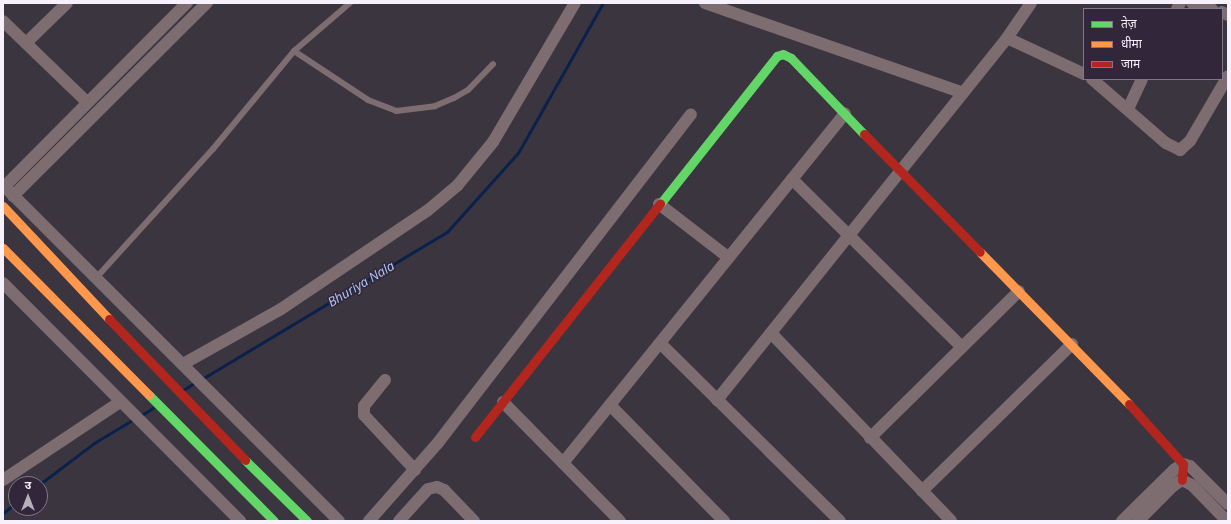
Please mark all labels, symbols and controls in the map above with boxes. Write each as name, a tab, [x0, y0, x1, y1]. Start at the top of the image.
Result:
legend	[1083, 8, 1223, 80]
text: तेज़	[1121, 15, 1137, 32]
text: धीमा	[1121, 35, 1142, 52]
text: जाम	[1121, 55, 1140, 72]
water label: Bhuriya Nala	[325, 258, 397, 310]
north arrow	[8, 476, 48, 516]
text: उ	[25, 477, 31, 492]

